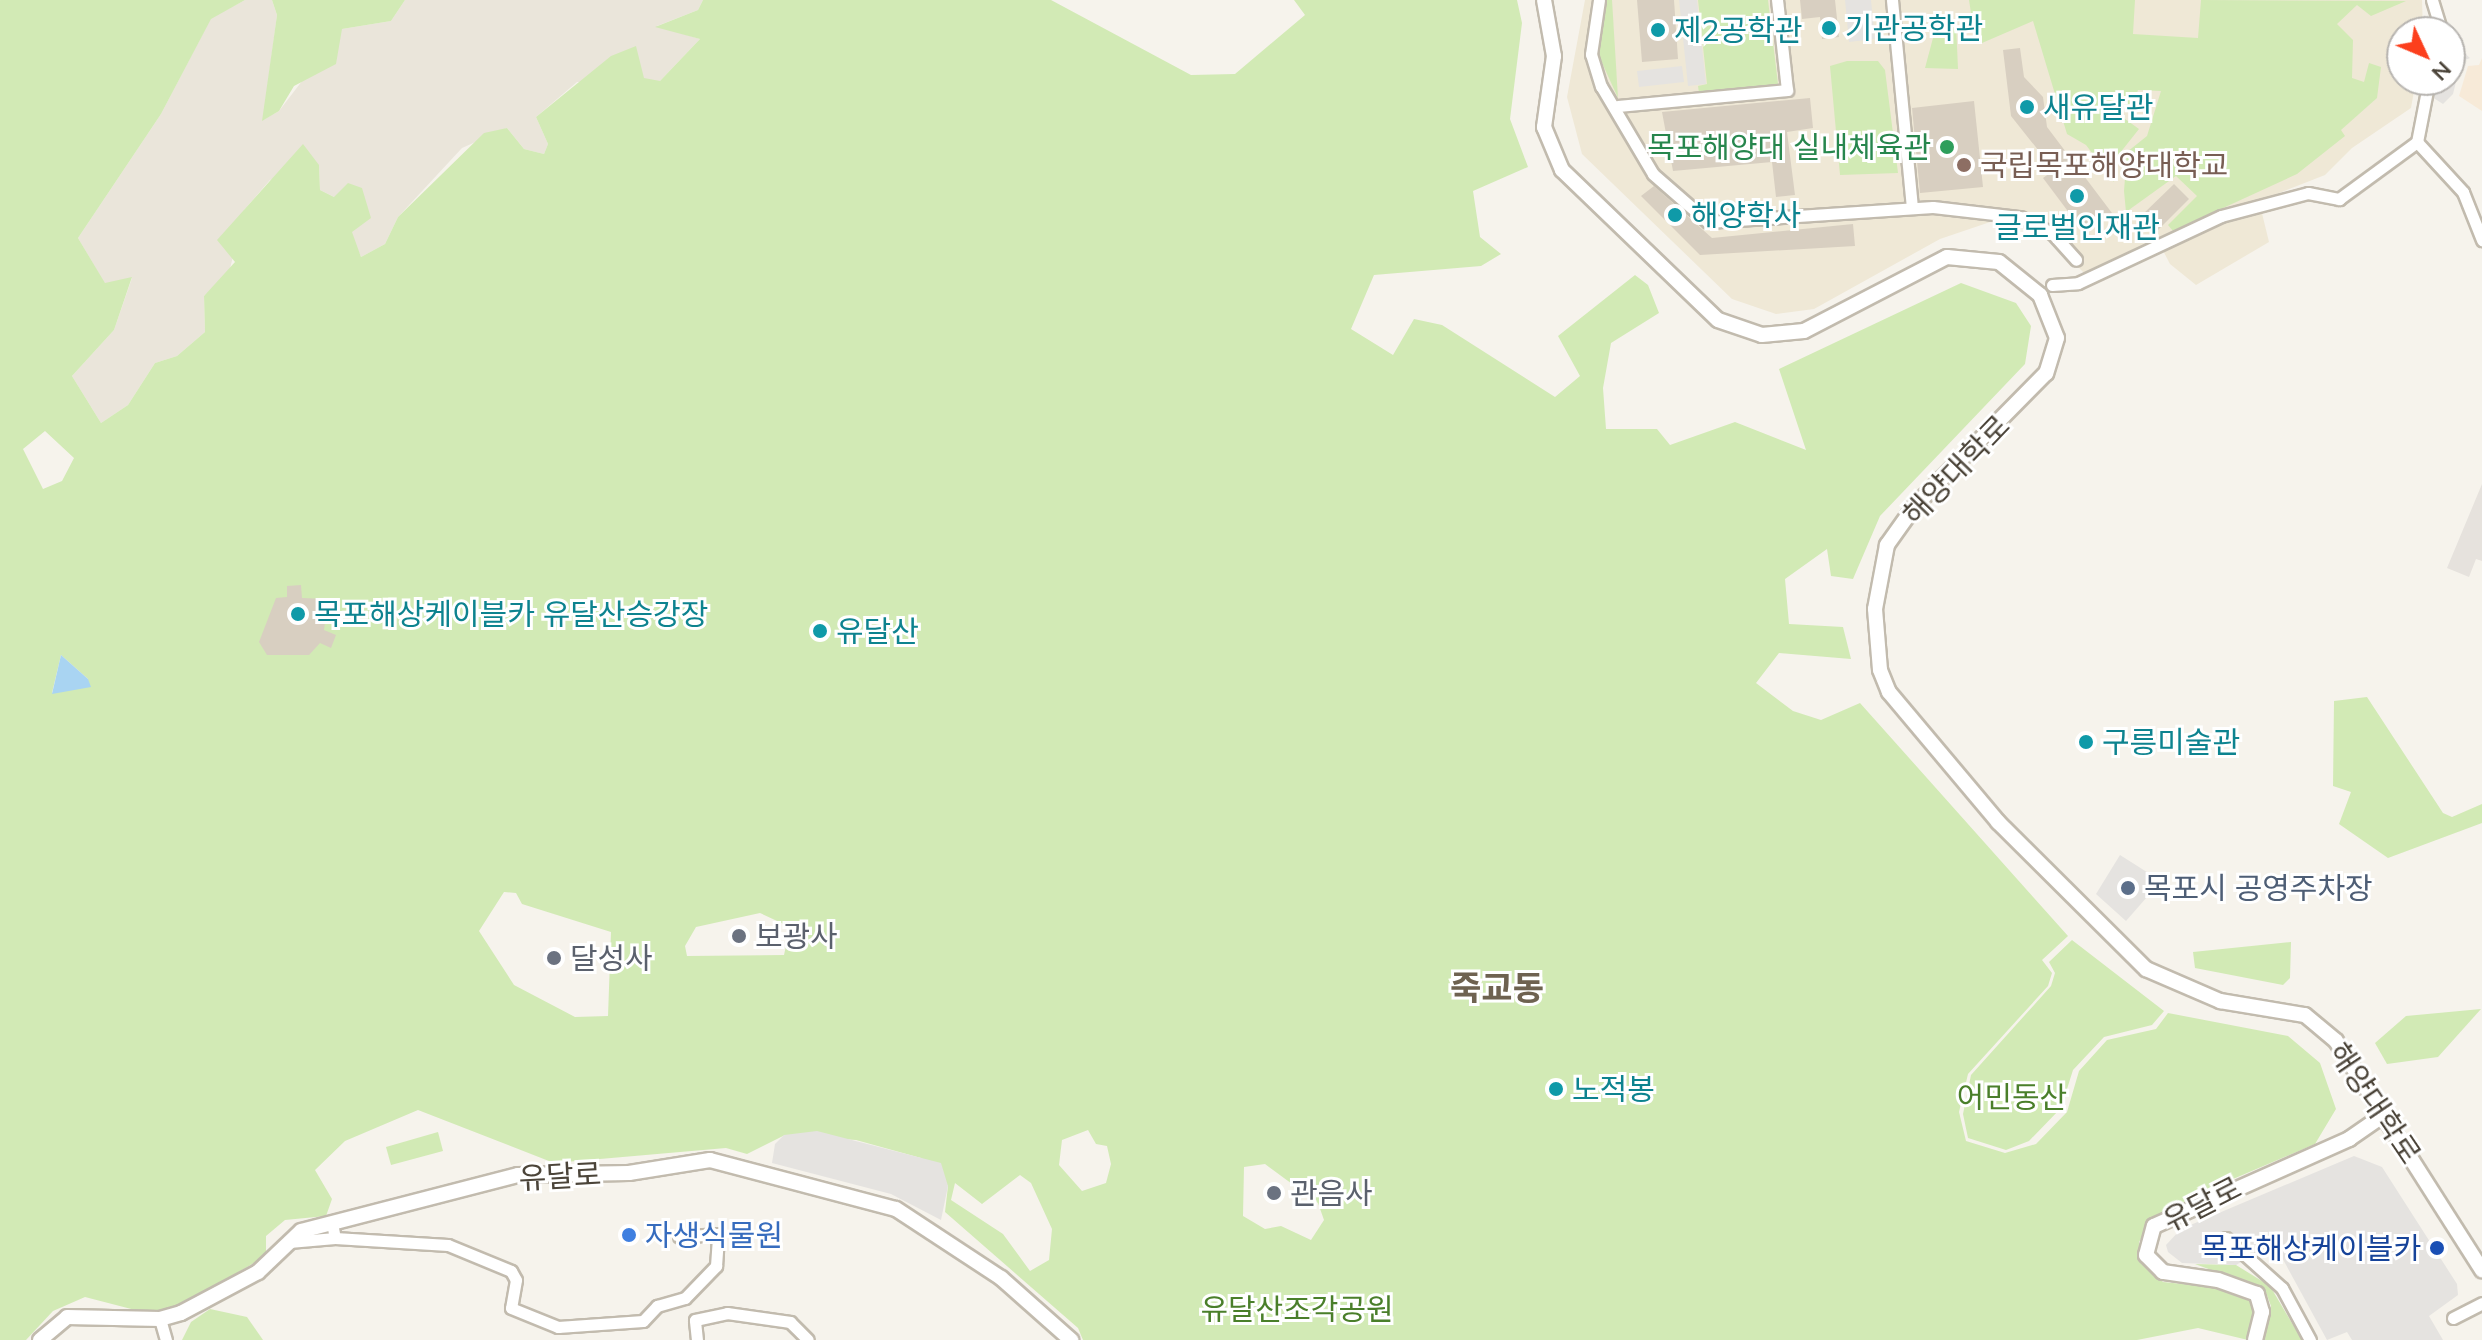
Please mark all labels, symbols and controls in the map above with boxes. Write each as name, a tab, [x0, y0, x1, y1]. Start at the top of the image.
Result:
place label: 기관공학관	[1845, 10, 1983, 46]
place label: 제2공학관	[1674, 12, 1802, 48]
north arrow	[2386, 16, 2466, 96]
marker: 기관공학관	[1820, 19, 1838, 37]
marker: 제2공학관	[1649, 21, 1667, 39]
text: N	[2426, 56, 2458, 87]
place label: 새유달관	[2043, 89, 2153, 125]
marker: 새유달관	[2018, 98, 2036, 116]
place label: 목포해양대 실내체육관	[1647, 129, 1931, 165]
marker: 목포해양대 실내체육관	[1938, 138, 1956, 156]
place label: 국립목포해양대학교	[1980, 147, 2228, 183]
marker: 국립목포해양대학교	[1955, 156, 1973, 174]
marker: 글로벌인재관	[2068, 187, 2086, 205]
place label: 해양학사	[1691, 197, 1801, 233]
marker: 해양학사	[1666, 206, 1684, 224]
place label: 글로벌인재관	[1994, 209, 2160, 245]
street label: 해양대학로	[1895, 408, 2017, 532]
place label: 목포해상케이블카 유달산승강장	[314, 596, 708, 632]
marker: 목포해상케이블카 유달산승강장	[289, 605, 307, 623]
place label: 유달산	[836, 613, 919, 649]
marker: 유달산	[811, 622, 829, 640]
place label: 구릉미술관	[2102, 724, 2240, 760]
marker: 구릉미술관	[2077, 733, 2095, 751]
place label: 목포시 공영주차장	[2144, 870, 2373, 906]
marker: 목포시 공영주차장	[2119, 879, 2137, 897]
place label: 보광사	[755, 918, 838, 954]
marker: 보광사	[730, 927, 748, 945]
place label: 달성사	[570, 940, 653, 976]
marker: 달성사	[545, 949, 563, 967]
district label: 죽교동	[1450, 968, 1544, 1008]
street label: 해양대학로	[2321, 1036, 2429, 1170]
place label: 노적봉	[1572, 1071, 1655, 1107]
park label: 어민동산	[1957, 1079, 2067, 1115]
marker: 노적봉	[1547, 1080, 1565, 1098]
street label: 유달로	[518, 1156, 602, 1196]
street label: 유달로	[2157, 1169, 2247, 1239]
place label: 관음사	[1290, 1175, 1373, 1211]
marker: 관음사	[1265, 1184, 1283, 1202]
place label: 자생식물원	[645, 1217, 783, 1253]
marker: 자생식물원	[620, 1226, 638, 1244]
place label: 목포해상케이블카	[2200, 1230, 2421, 1266]
marker: 목포해상케이블카	[2428, 1239, 2446, 1257]
park label: 유달산조각공원	[1200, 1291, 1394, 1327]

